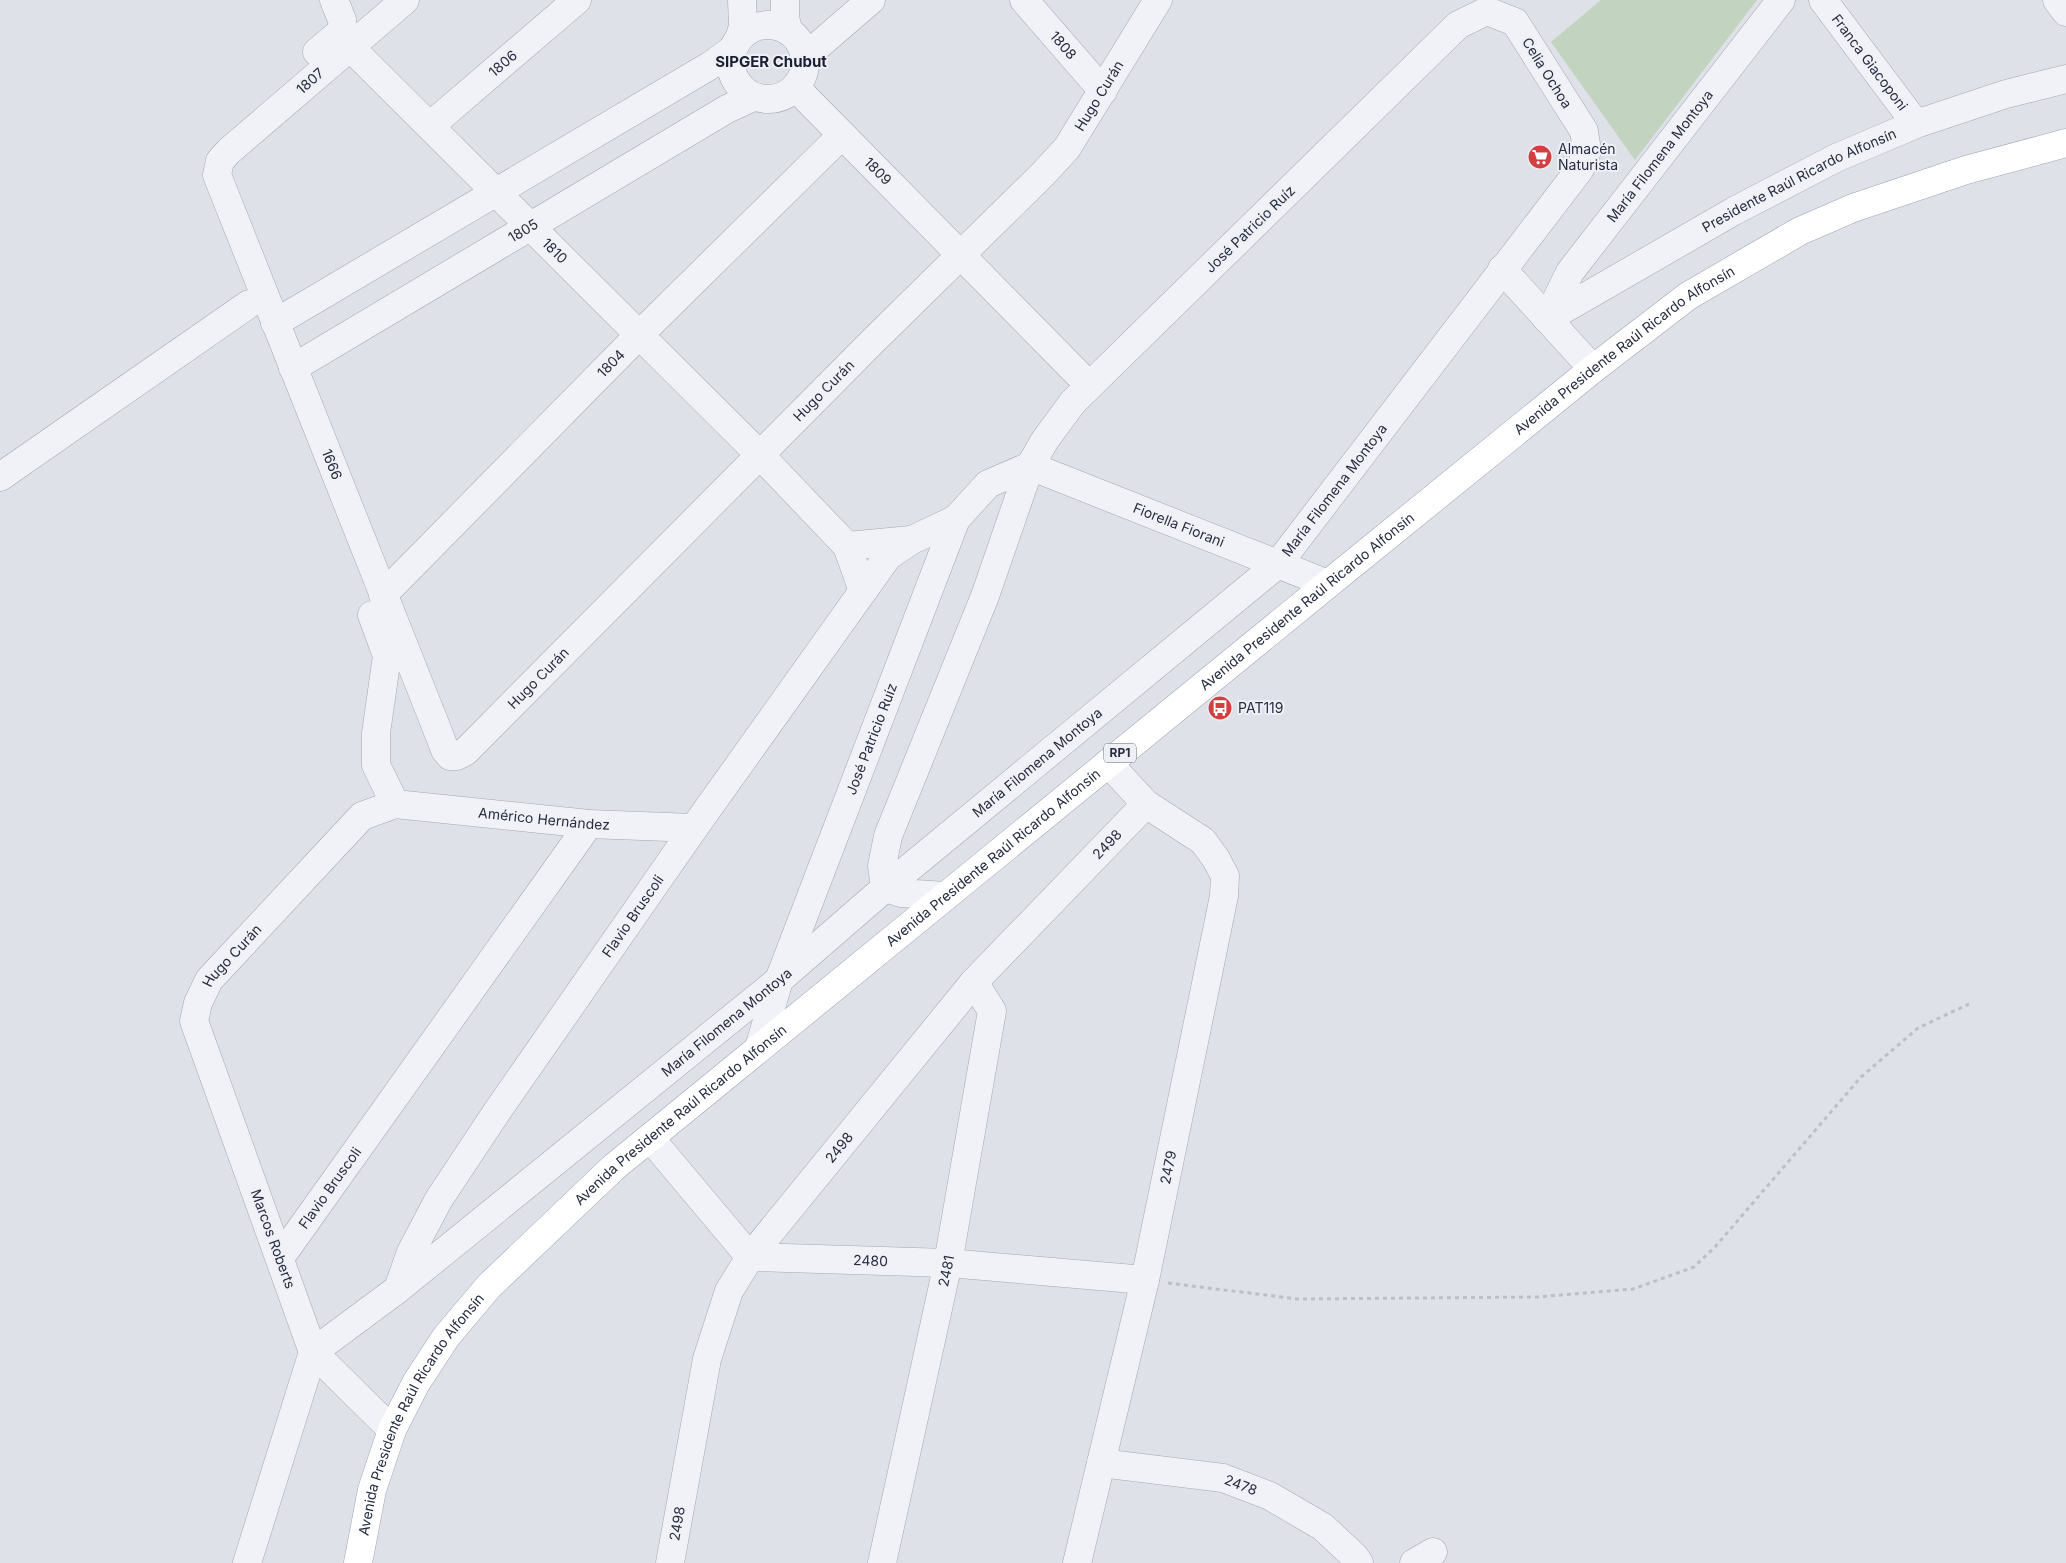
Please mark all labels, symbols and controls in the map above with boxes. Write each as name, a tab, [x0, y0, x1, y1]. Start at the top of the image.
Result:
street label: Franca Giacoponi	[1829, 11, 1912, 114]
street label: 1808	[1047, 27, 1081, 63]
street label: Celia Ochoa	[1519, 34, 1576, 111]
street label: 1806	[485, 46, 520, 80]
district label: SIPGER Chubut	[715, 52, 827, 71]
street label: Hugo Curán	[1071, 57, 1127, 134]
street label: 1807	[292, 64, 327, 97]
street label: María Filomena Montoya	[1603, 86, 1716, 225]
street label: Presidente Raúl Ricardo Alfonsín	[1699, 124, 1899, 236]
place label: Almacén Naturista	[1558, 140, 1618, 173]
supermarket icon: Almacén Naturista	[1527, 144, 1553, 170]
street label: 1809	[861, 153, 895, 188]
street label: José Patricio Ruíz	[1201, 181, 1298, 276]
street label: 1805	[505, 215, 541, 246]
street label: 1810	[539, 234, 571, 267]
street label: Avenida Presidente Raúl Ricardo Alfonsín	[1510, 262, 1737, 438]
street label: 1804	[593, 346, 628, 381]
street label: Hugo Curán	[789, 356, 857, 425]
street label: María Filomena Montoya	[1278, 420, 1390, 560]
street label: 1666	[319, 446, 346, 482]
street label: Fiorella Fiorani	[1131, 499, 1227, 550]
street label: Avenida Presidente Raúl Ricardo Alfonsín	[1196, 509, 1417, 693]
street label: Hugo Curán	[504, 644, 572, 712]
street label: José Patricio Ruíz	[842, 681, 900, 797]
bus stop icon: PAT119	[1207, 695, 1233, 721]
place label: PAT119	[1238, 699, 1284, 716]
street label: María Filomena Montoya	[969, 704, 1105, 820]
road number: RP1	[1104, 744, 1136, 762]
street label: Avenida Presidente Raúl Ricardo Alfonsín	[882, 765, 1103, 950]
street label: Américo Hernández	[478, 804, 610, 833]
street label: 2498	[1089, 826, 1125, 862]
street label: Flavio Bruscoli	[598, 872, 667, 960]
street label: Hugo Curán	[198, 920, 265, 989]
street label: María Filomena Montoya	[658, 964, 795, 1080]
street label: Avenida Presidente Raúl Ricardo Alfonsín	[571, 1021, 790, 1208]
street label: 2498	[821, 1128, 856, 1166]
street label: Flavio Bruscoli	[295, 1144, 364, 1232]
street label: 2479	[1156, 1149, 1179, 1186]
street label: Marcos Roberts	[248, 1187, 299, 1291]
street label: 2480	[853, 1251, 888, 1269]
street label: 2481	[934, 1254, 957, 1288]
street label: Avenida Presidente Raúl Ricardo Alfonsín	[354, 1290, 487, 1537]
street label: 2478	[1222, 1470, 1260, 1498]
street label: 2498	[665, 1505, 688, 1542]

